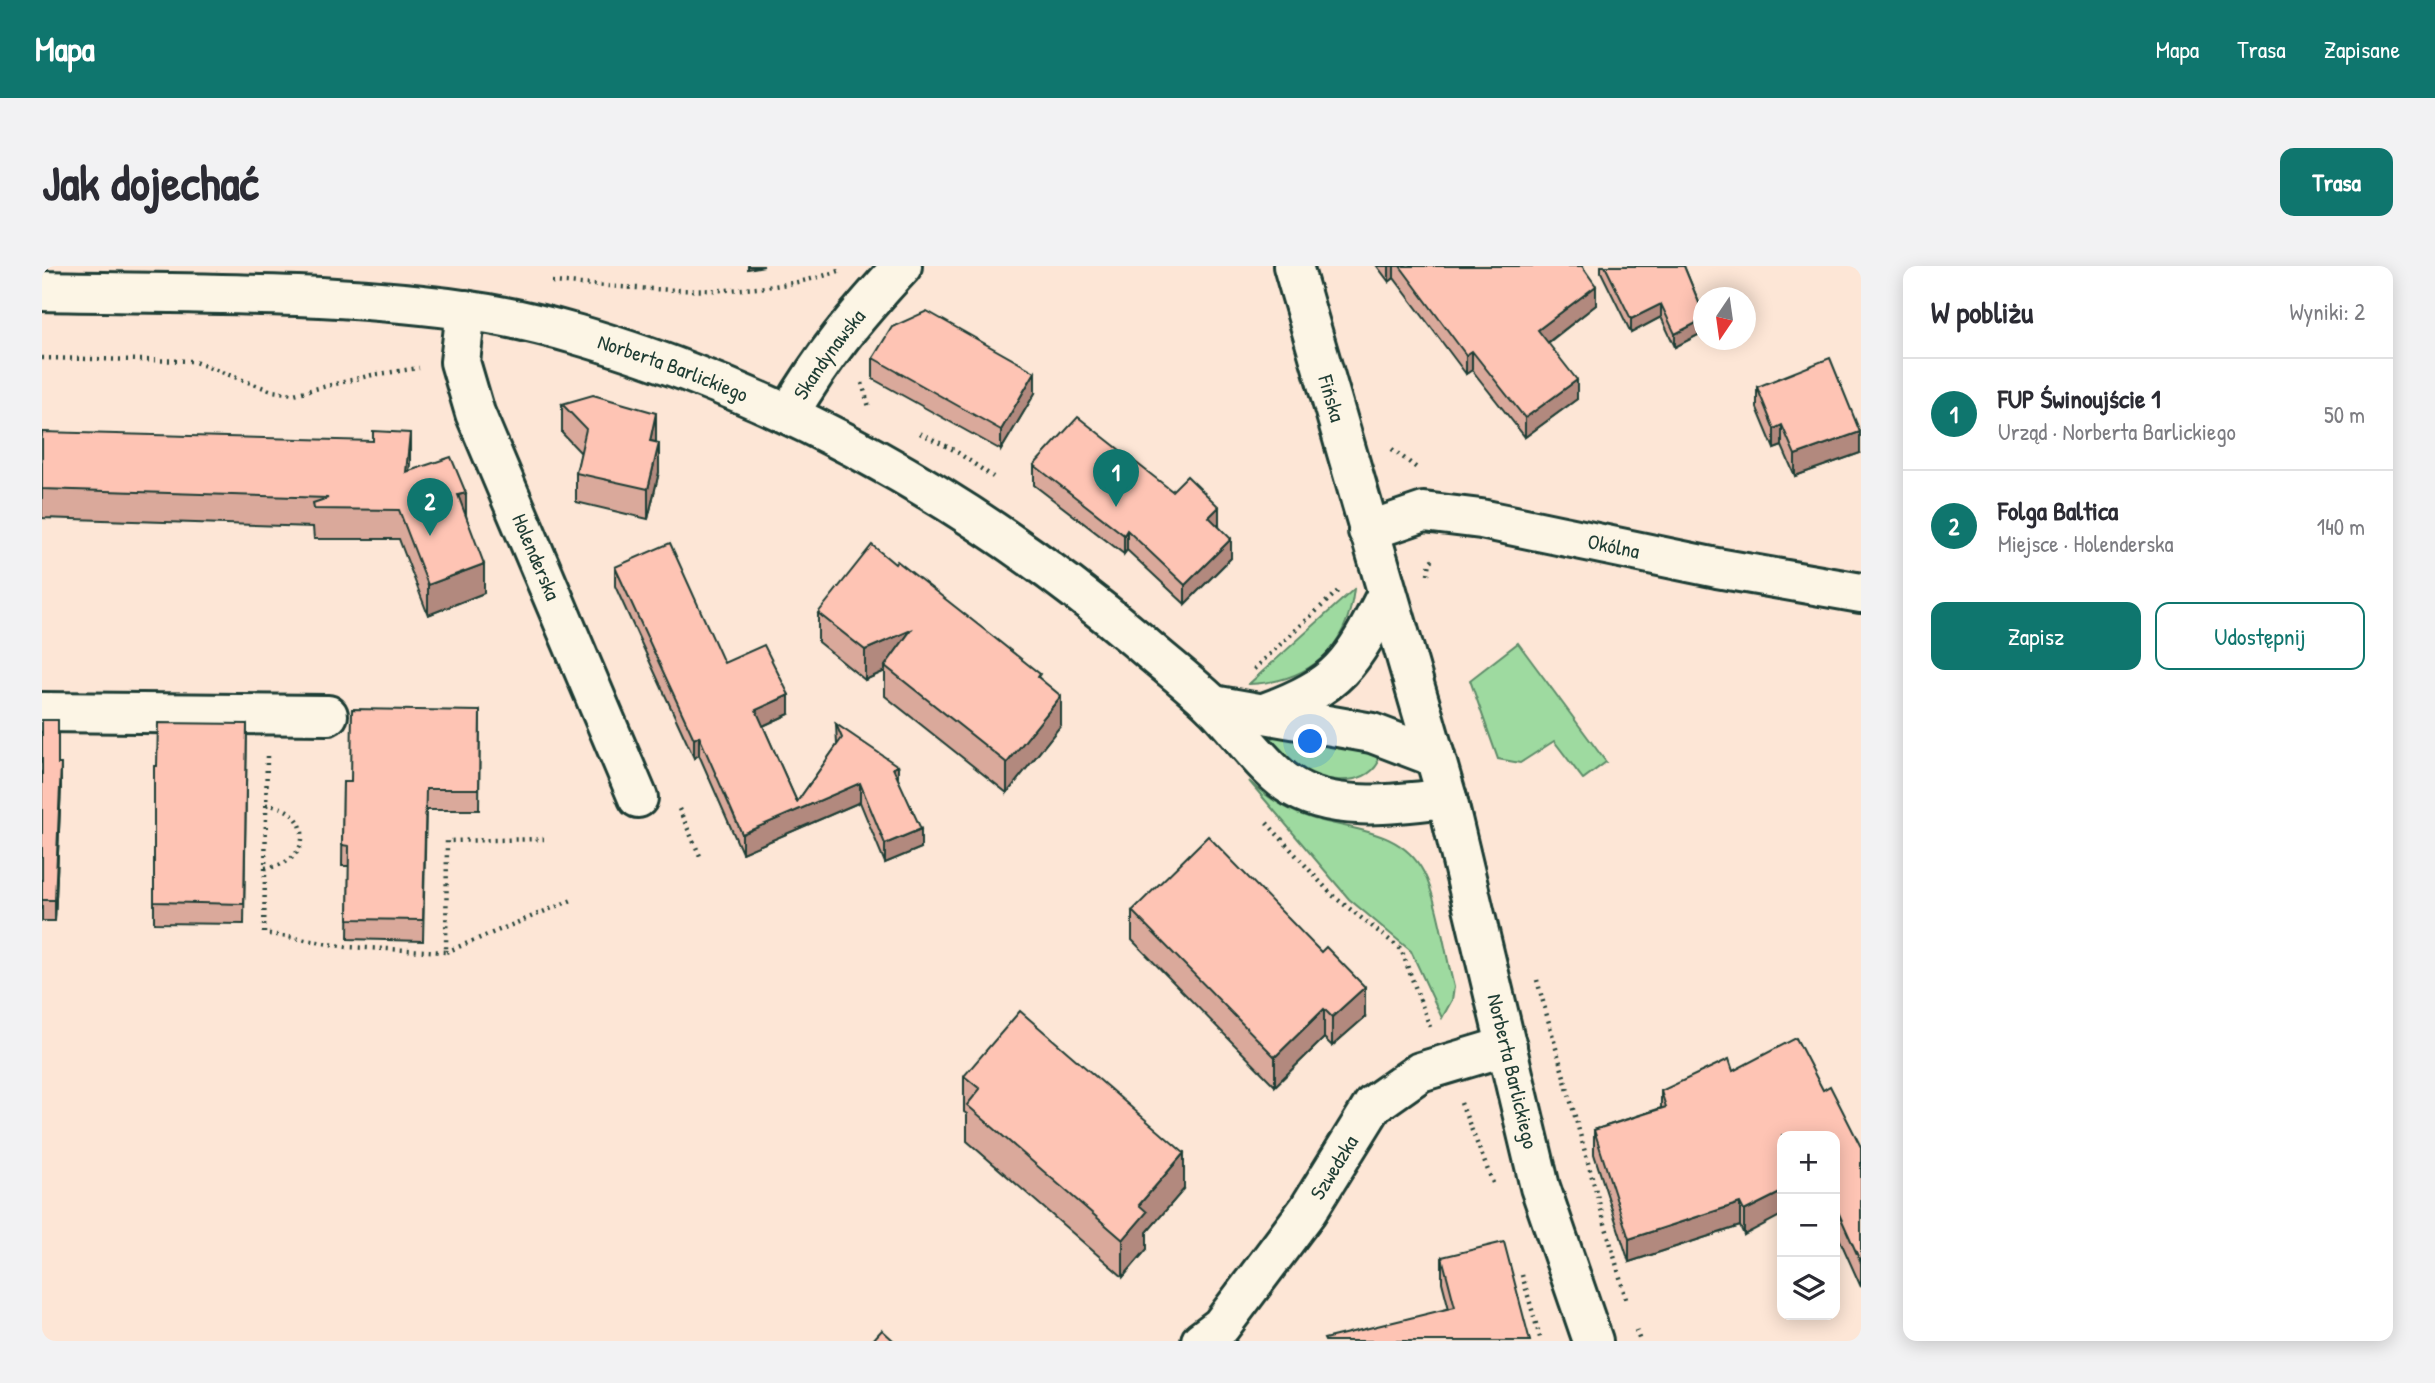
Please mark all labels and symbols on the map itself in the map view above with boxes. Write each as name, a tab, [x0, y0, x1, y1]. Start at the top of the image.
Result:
north arrow	[1693, 287, 1756, 350]
street label: Skandynawska	[786, 303, 872, 405]
street label: Norberta Barlickiego	[594, 327, 753, 409]
street label: Fińska	[1311, 371, 1352, 425]
pin: 1	[1093, 449, 1139, 507]
pin: 2	[407, 478, 453, 536]
street label: Holenderska	[505, 509, 568, 605]
street label: Okólna	[1585, 527, 1642, 566]
your location	[1293, 724, 1327, 758]
street label: Norberta Barlickiego	[1480, 991, 1545, 1152]
street label: Szwedzka	[1303, 1129, 1365, 1205]

